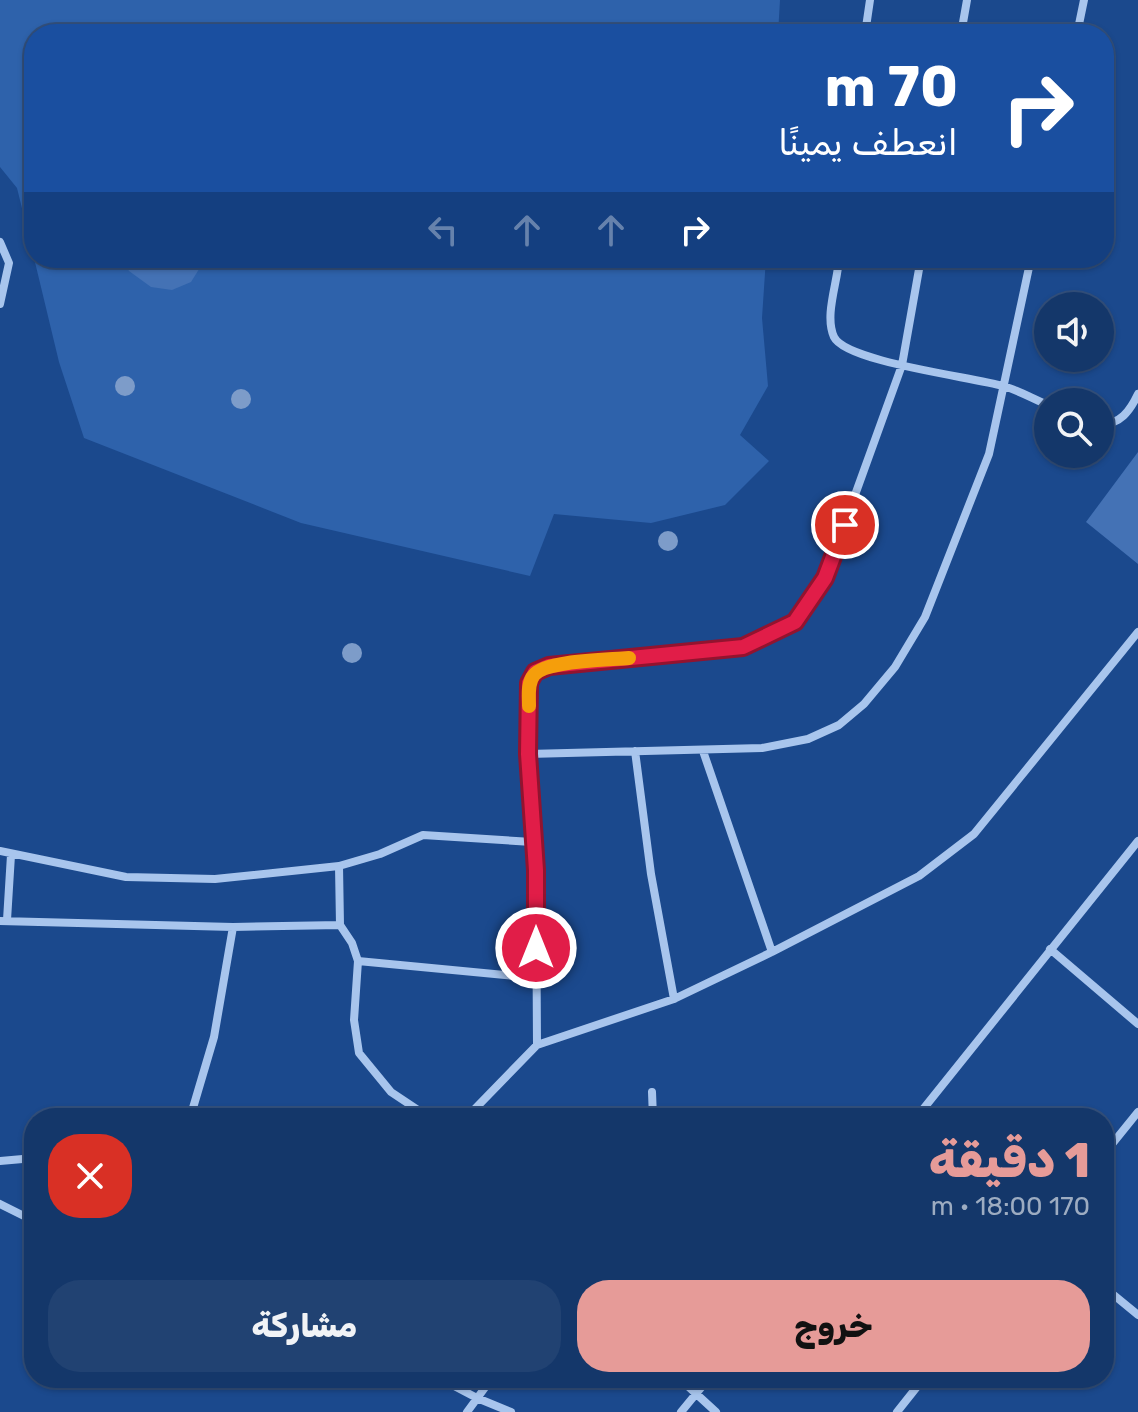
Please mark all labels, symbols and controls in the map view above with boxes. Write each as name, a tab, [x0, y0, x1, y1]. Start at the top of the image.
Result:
text: 70 m	[825, 54, 958, 120]
icon: right	[986, 56, 1090, 160]
text: انعطف يمينًا	[778, 121, 958, 164]
icon: left	[421, 208, 465, 252]
icon: ahead	[505, 208, 549, 252]
icon: ahead	[589, 208, 633, 252]
icon: right	[673, 208, 717, 252]
map controls	[1034, 292, 1114, 468]
button: sound	[1034, 292, 1114, 372]
button: search	[1034, 388, 1114, 468]
pin	[811, 491, 879, 559]
icon: arrive	[823, 503, 867, 547]
position arrow	[494, 906, 578, 990]
text: 1 دقيقة	[929, 1132, 1090, 1189]
button: close	[48, 1134, 132, 1218]
text: 170 m · 18:00	[931, 1191, 1090, 1222]
button: مشاركة	[48, 1280, 561, 1372]
button: خروج	[577, 1280, 1090, 1372]

